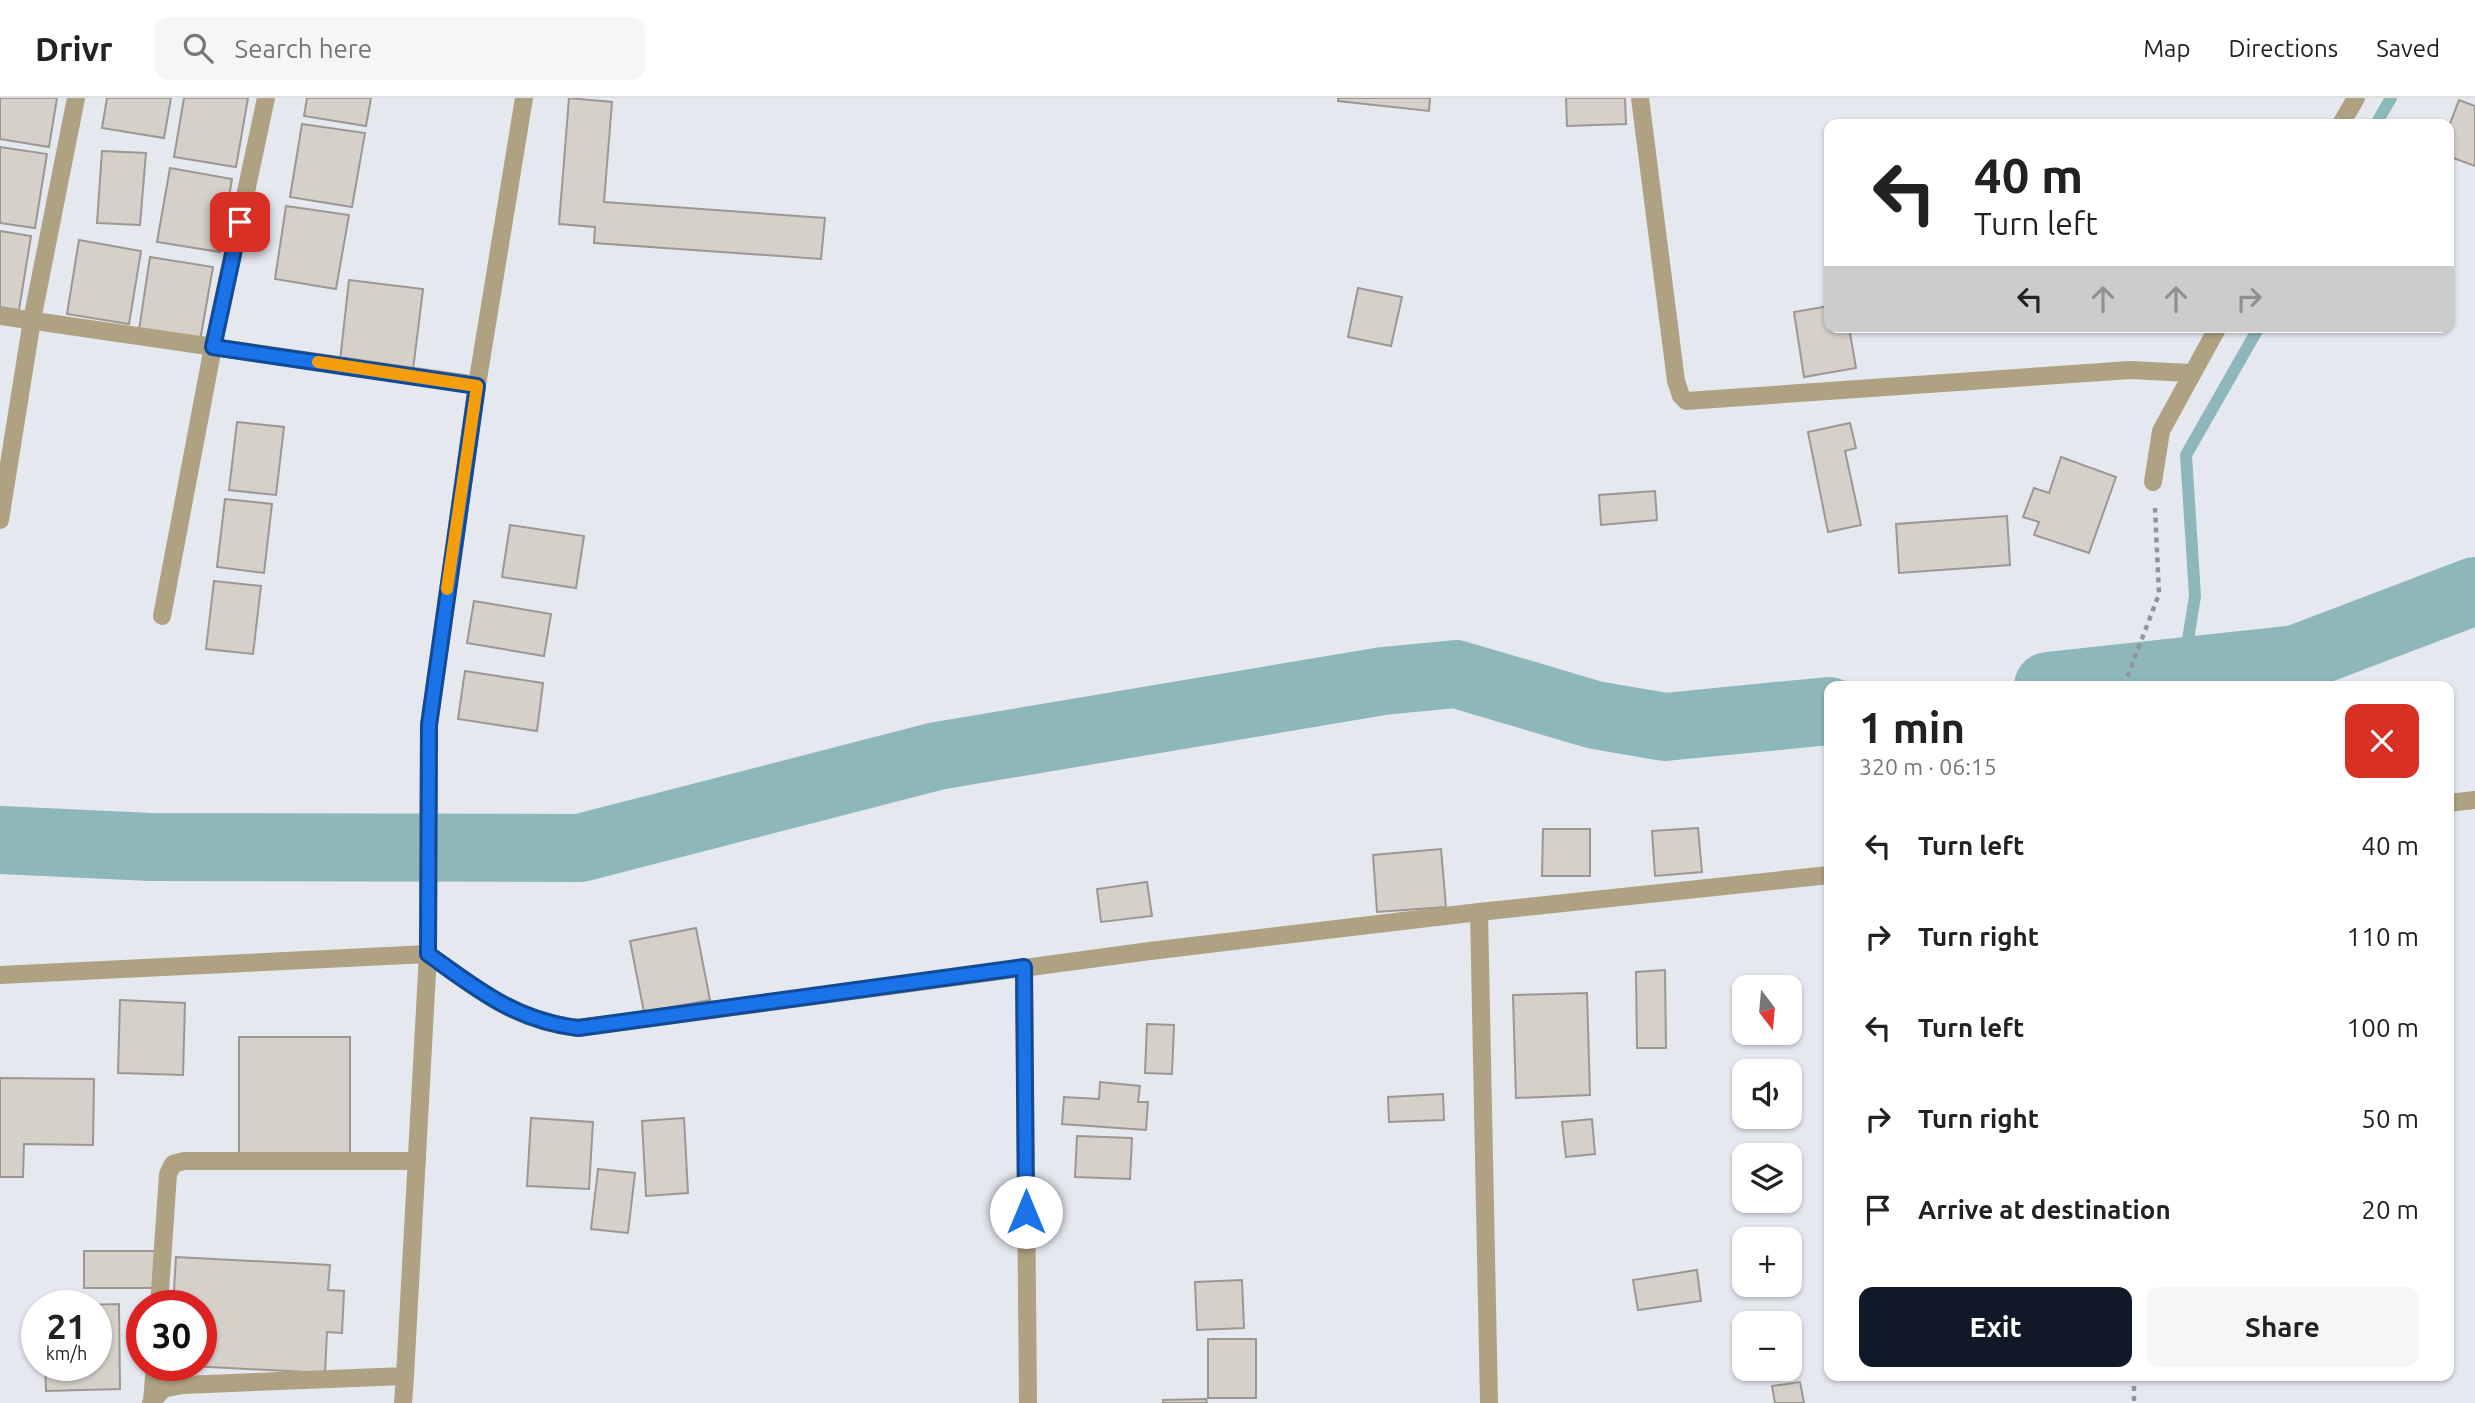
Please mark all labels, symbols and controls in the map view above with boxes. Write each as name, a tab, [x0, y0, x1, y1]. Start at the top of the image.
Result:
search box	[155, 17, 645, 80]
icon: search	[179, 29, 217, 67]
text: Drivr	[35, 30, 113, 67]
text: Search here	[235, 34, 372, 63]
text: Map	[2143, 35, 2190, 62]
text: Directions	[2228, 35, 2338, 62]
text: Saved	[2376, 35, 2440, 62]
icon: left	[1859, 147, 1950, 238]
text: 40 m	[1974, 147, 2083, 202]
pin	[210, 192, 270, 252]
icon: arrive	[221, 203, 259, 241]
text: Turn left	[1974, 205, 2098, 241]
icon: left	[2011, 280, 2049, 318]
icon: ahead	[2084, 280, 2122, 318]
icon: ahead	[2157, 280, 2195, 318]
icon: right	[2230, 280, 2268, 318]
text: 1 min	[1859, 704, 1965, 751]
button: close	[2345, 704, 2419, 778]
text: 320 m · 06:15	[1859, 754, 1997, 779]
icon: left	[1859, 827, 1897, 865]
text: Turn left	[1918, 831, 2024, 860]
text: 40 m	[2361, 831, 2419, 860]
icon: right	[1859, 918, 1897, 956]
text: Turn right	[1918, 922, 2039, 951]
text: 110 m	[2347, 922, 2419, 951]
north arrow	[1732, 975, 1802, 1045]
map controls	[1732, 975, 1802, 1381]
icon: left	[1859, 1009, 1897, 1047]
text: Turn left	[1918, 1013, 2024, 1042]
text: 100 m	[2347, 1013, 2419, 1042]
button: sound	[1732, 1059, 1802, 1129]
icon: right	[1859, 1100, 1897, 1138]
text: Turn right	[1918, 1104, 2039, 1133]
text: 50 m	[2361, 1104, 2419, 1133]
button: layers	[1732, 1143, 1802, 1213]
position arrow	[989, 1175, 1063, 1249]
icon: arrive	[1859, 1191, 1897, 1229]
text: Arrive at destination	[1918, 1195, 2171, 1224]
text: 20 m	[2361, 1195, 2419, 1224]
button: +	[1732, 1227, 1802, 1297]
button: Exit	[1859, 1287, 2132, 1367]
button: Share	[2146, 1287, 2419, 1367]
speed limit sign: 30	[126, 1290, 217, 1381]
text: 21	[47, 1306, 86, 1346]
button: −	[1732, 1311, 1802, 1381]
text: km/h	[46, 1343, 87, 1363]

